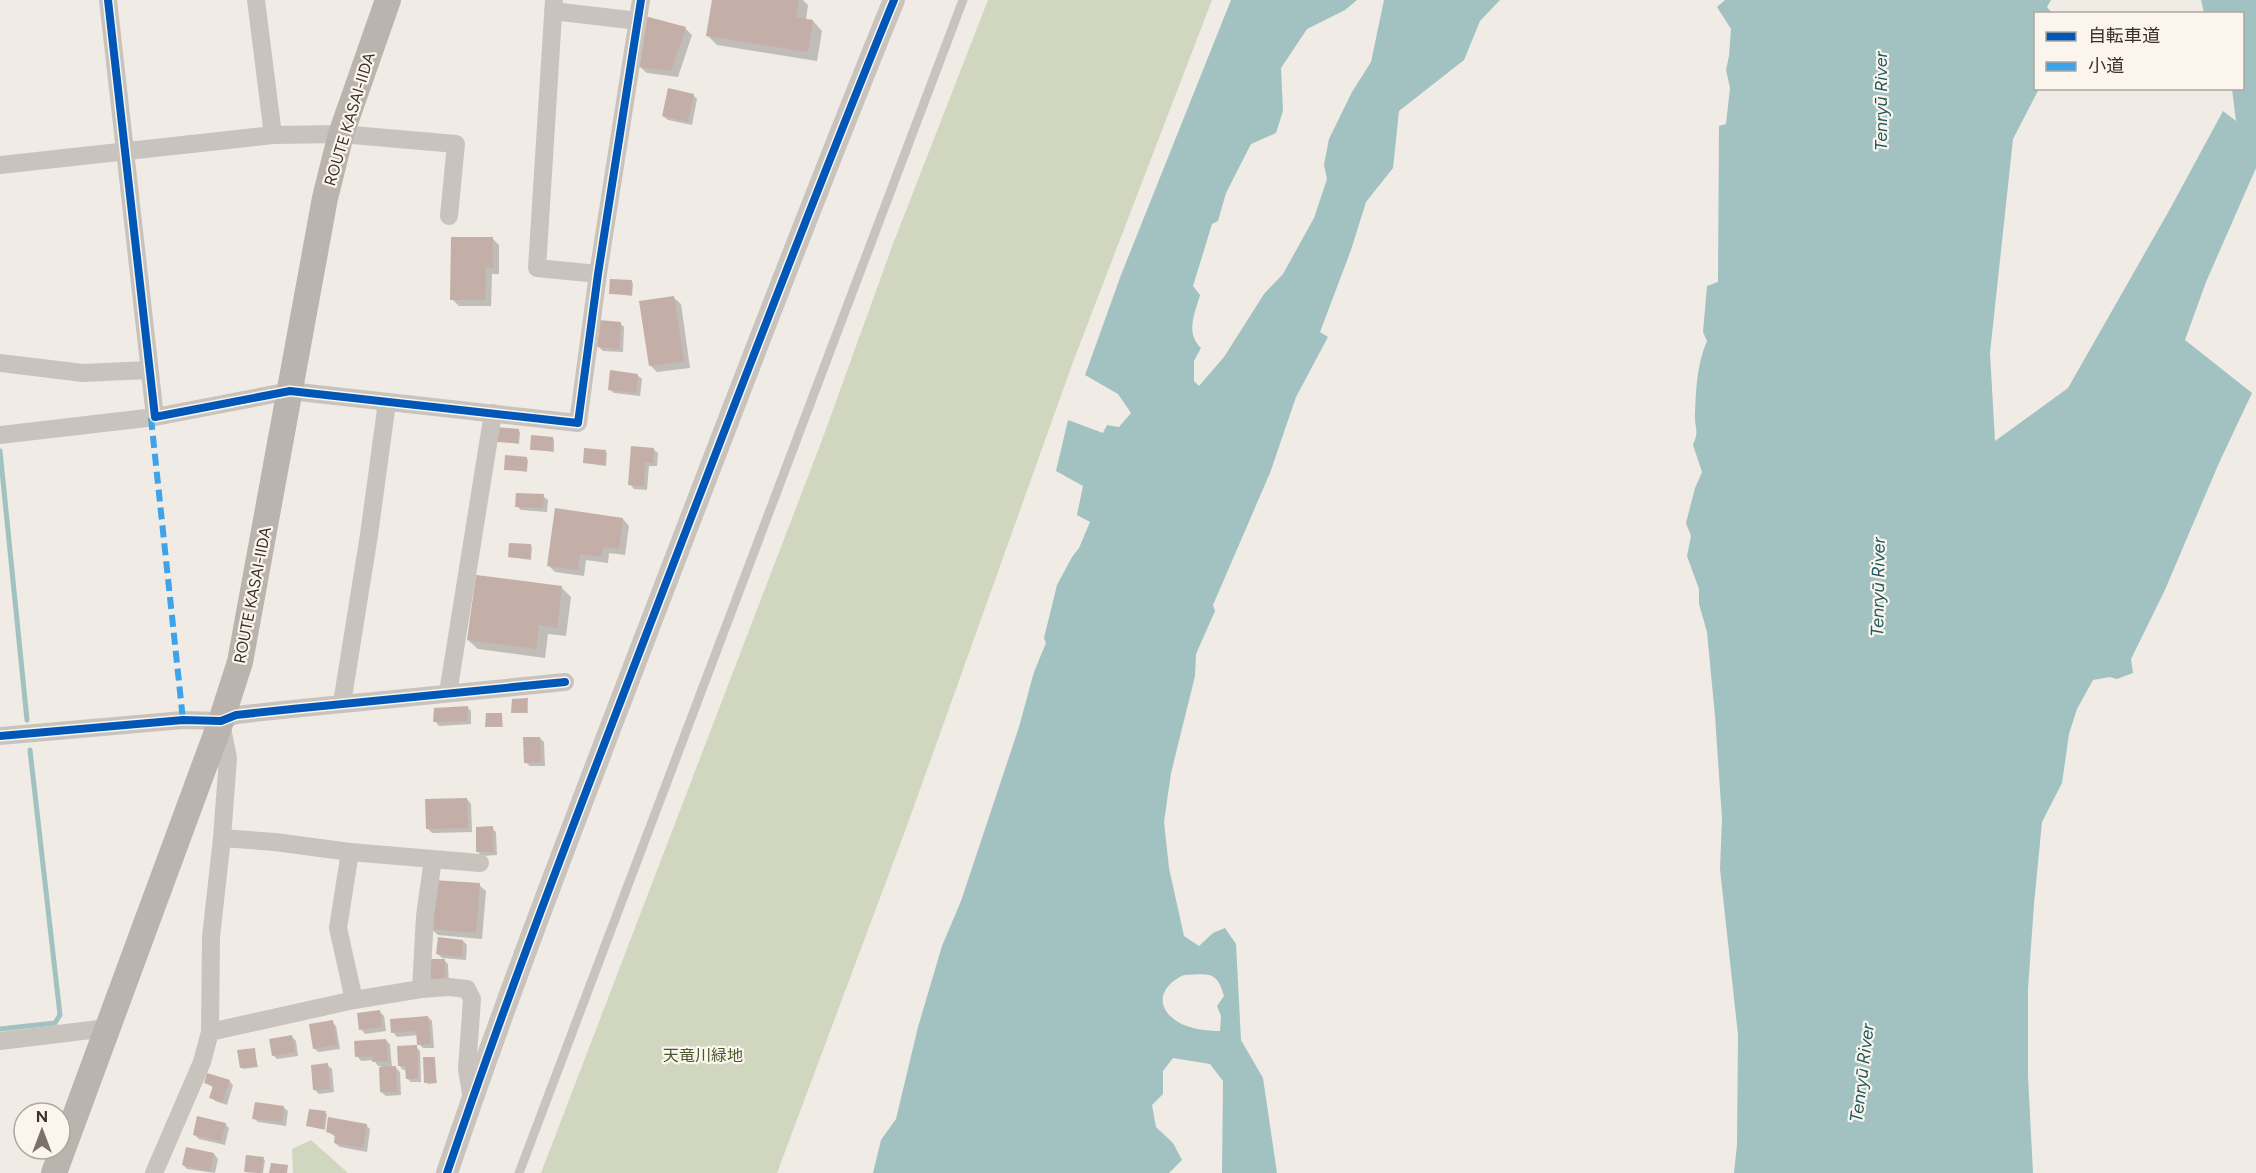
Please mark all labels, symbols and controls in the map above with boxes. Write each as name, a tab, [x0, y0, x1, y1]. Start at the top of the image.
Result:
legend	[2034, 12, 2244, 90]
text: 自転車道	[2088, 25, 2160, 47]
street label: ROUTE KASAI-IIDA	[320, 50, 379, 188]
water label: Tenryū River	[1870, 50, 1892, 151]
text: 小道	[2088, 55, 2124, 77]
street label: ROUTE KASAI-IIDA	[230, 525, 275, 665]
water label: Tenryū River	[1866, 536, 1890, 637]
water label: Tenryū River	[1845, 1021, 1879, 1124]
park label: 天竜川緑地	[663, 1046, 743, 1065]
north arrow	[12, 1101, 72, 1161]
text: N	[36, 1107, 48, 1126]

